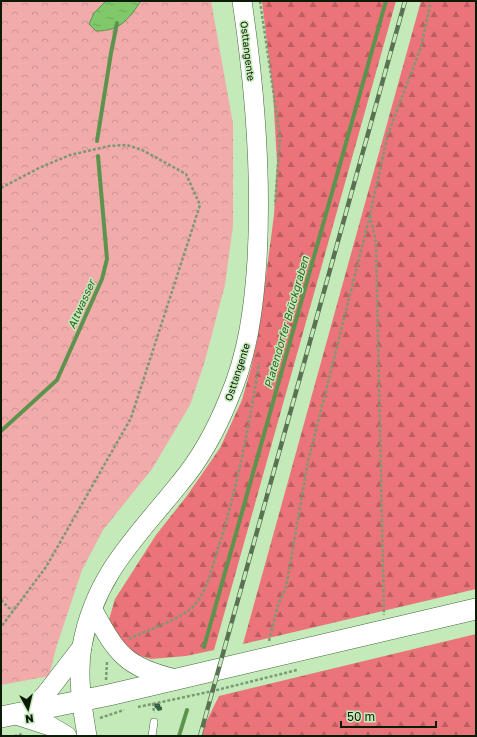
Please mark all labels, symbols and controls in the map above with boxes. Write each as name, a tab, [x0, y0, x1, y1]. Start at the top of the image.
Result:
street label: Osttangente	[238, 20, 258, 82]
water label: Platendorfer Brückgraben	[261, 253, 312, 390]
water label: Altwasser	[64, 276, 98, 330]
street label: Osttangente	[222, 341, 252, 402]
north arrow	[8, 689, 48, 729]
scale bar	[341, 703, 436, 729]
text: 50 m	[347, 709, 375, 724]
text: N	[24, 712, 35, 726]

